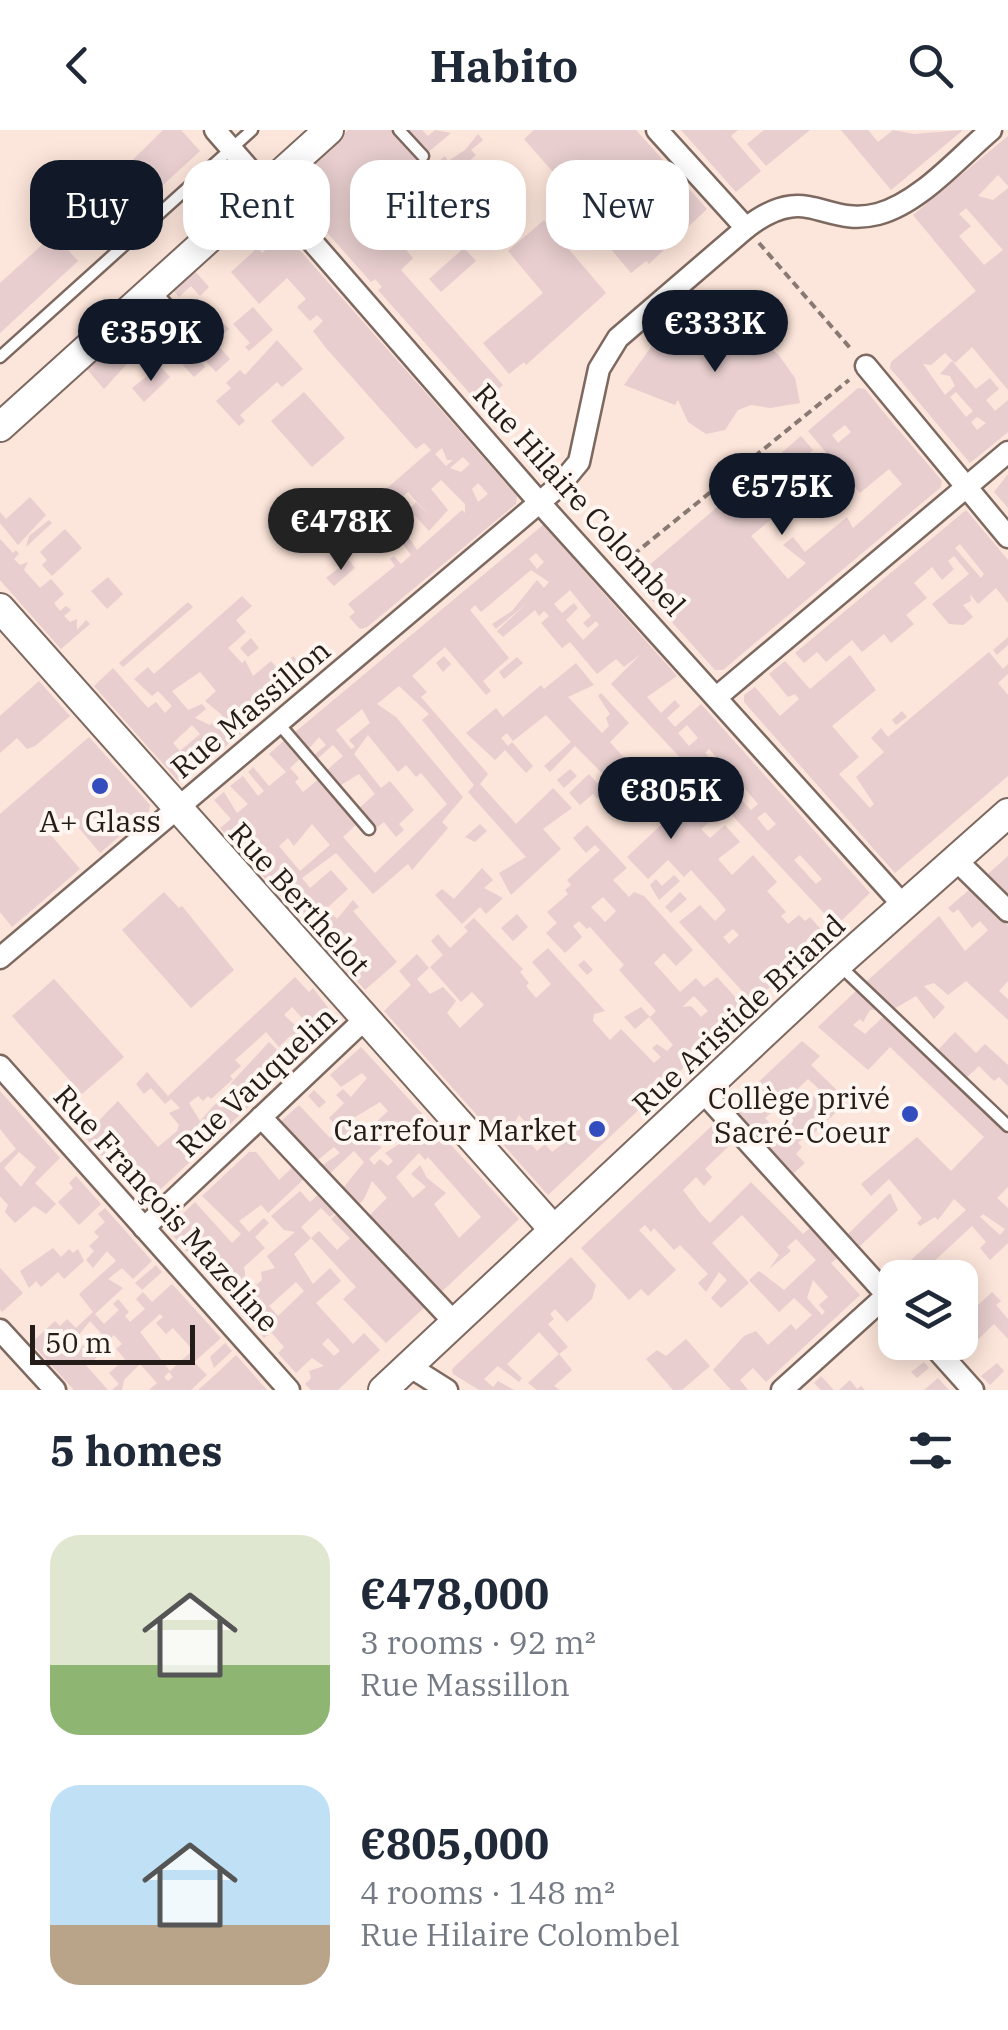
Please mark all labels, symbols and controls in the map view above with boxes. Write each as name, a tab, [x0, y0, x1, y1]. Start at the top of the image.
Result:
text: Habito	[430, 36, 578, 94]
icon: back	[50, 38, 105, 93]
icon: search	[903, 38, 958, 93]
chip: Buy	[30, 160, 163, 250]
chip: Rent	[183, 160, 330, 250]
chip: Filters	[350, 160, 526, 250]
chip: New	[546, 160, 689, 250]
pin: €333K	[645, 290, 785, 375]
pin: €359K	[81, 299, 221, 384]
text: €333K	[664, 301, 766, 343]
text: €359K	[100, 310, 202, 352]
street label: Rue Hilaire Colombel	[465, 375, 695, 623]
pin: €575K	[712, 453, 852, 538]
text: €575K	[731, 464, 833, 506]
pin: €478K	[271, 488, 411, 573]
text: €478K	[290, 499, 392, 541]
street label: Rue Massillon	[162, 630, 338, 786]
pin: €805K	[601, 757, 741, 842]
text: €805K	[620, 768, 722, 810]
marker: A+ Glass	[89, 775, 111, 797]
place label: A+ Glass	[39, 801, 161, 840]
street label: Rue Berthelot	[221, 813, 379, 983]
street label: Rue Aristide Briand	[623, 905, 853, 1123]
street label: Rue Vauquelin	[168, 997, 344, 1165]
street label: Rue François Mazeline	[46, 1076, 288, 1340]
place label: Collège privé Sacré-Coeur	[708, 1078, 890, 1151]
marker: Collège privé Sacré-Coeur	[899, 1103, 921, 1125]
place label: Carrefour Market	[333, 1110, 577, 1149]
marker: Carrefour Market	[586, 1118, 608, 1140]
map controls	[878, 1260, 978, 1360]
button: layers	[878, 1260, 978, 1360]
scale bar	[30, 1320, 195, 1364]
text: 50 m	[45, 1324, 112, 1361]
text: 5 homes	[50, 1423, 223, 1478]
icon: filters	[903, 1423, 958, 1478]
text: €478,000	[360, 1566, 549, 1621]
icon: home	[130, 1575, 250, 1695]
text: 3 rooms · 92 m²	[360, 1621, 596, 1663]
text: Rue Massillon	[360, 1663, 570, 1705]
text: €805,000	[360, 1816, 549, 1871]
icon: home	[130, 1825, 250, 1945]
text: 4 rooms · 148 m²	[360, 1871, 615, 1913]
text: Rue Hilaire Colombel	[360, 1913, 680, 1955]

